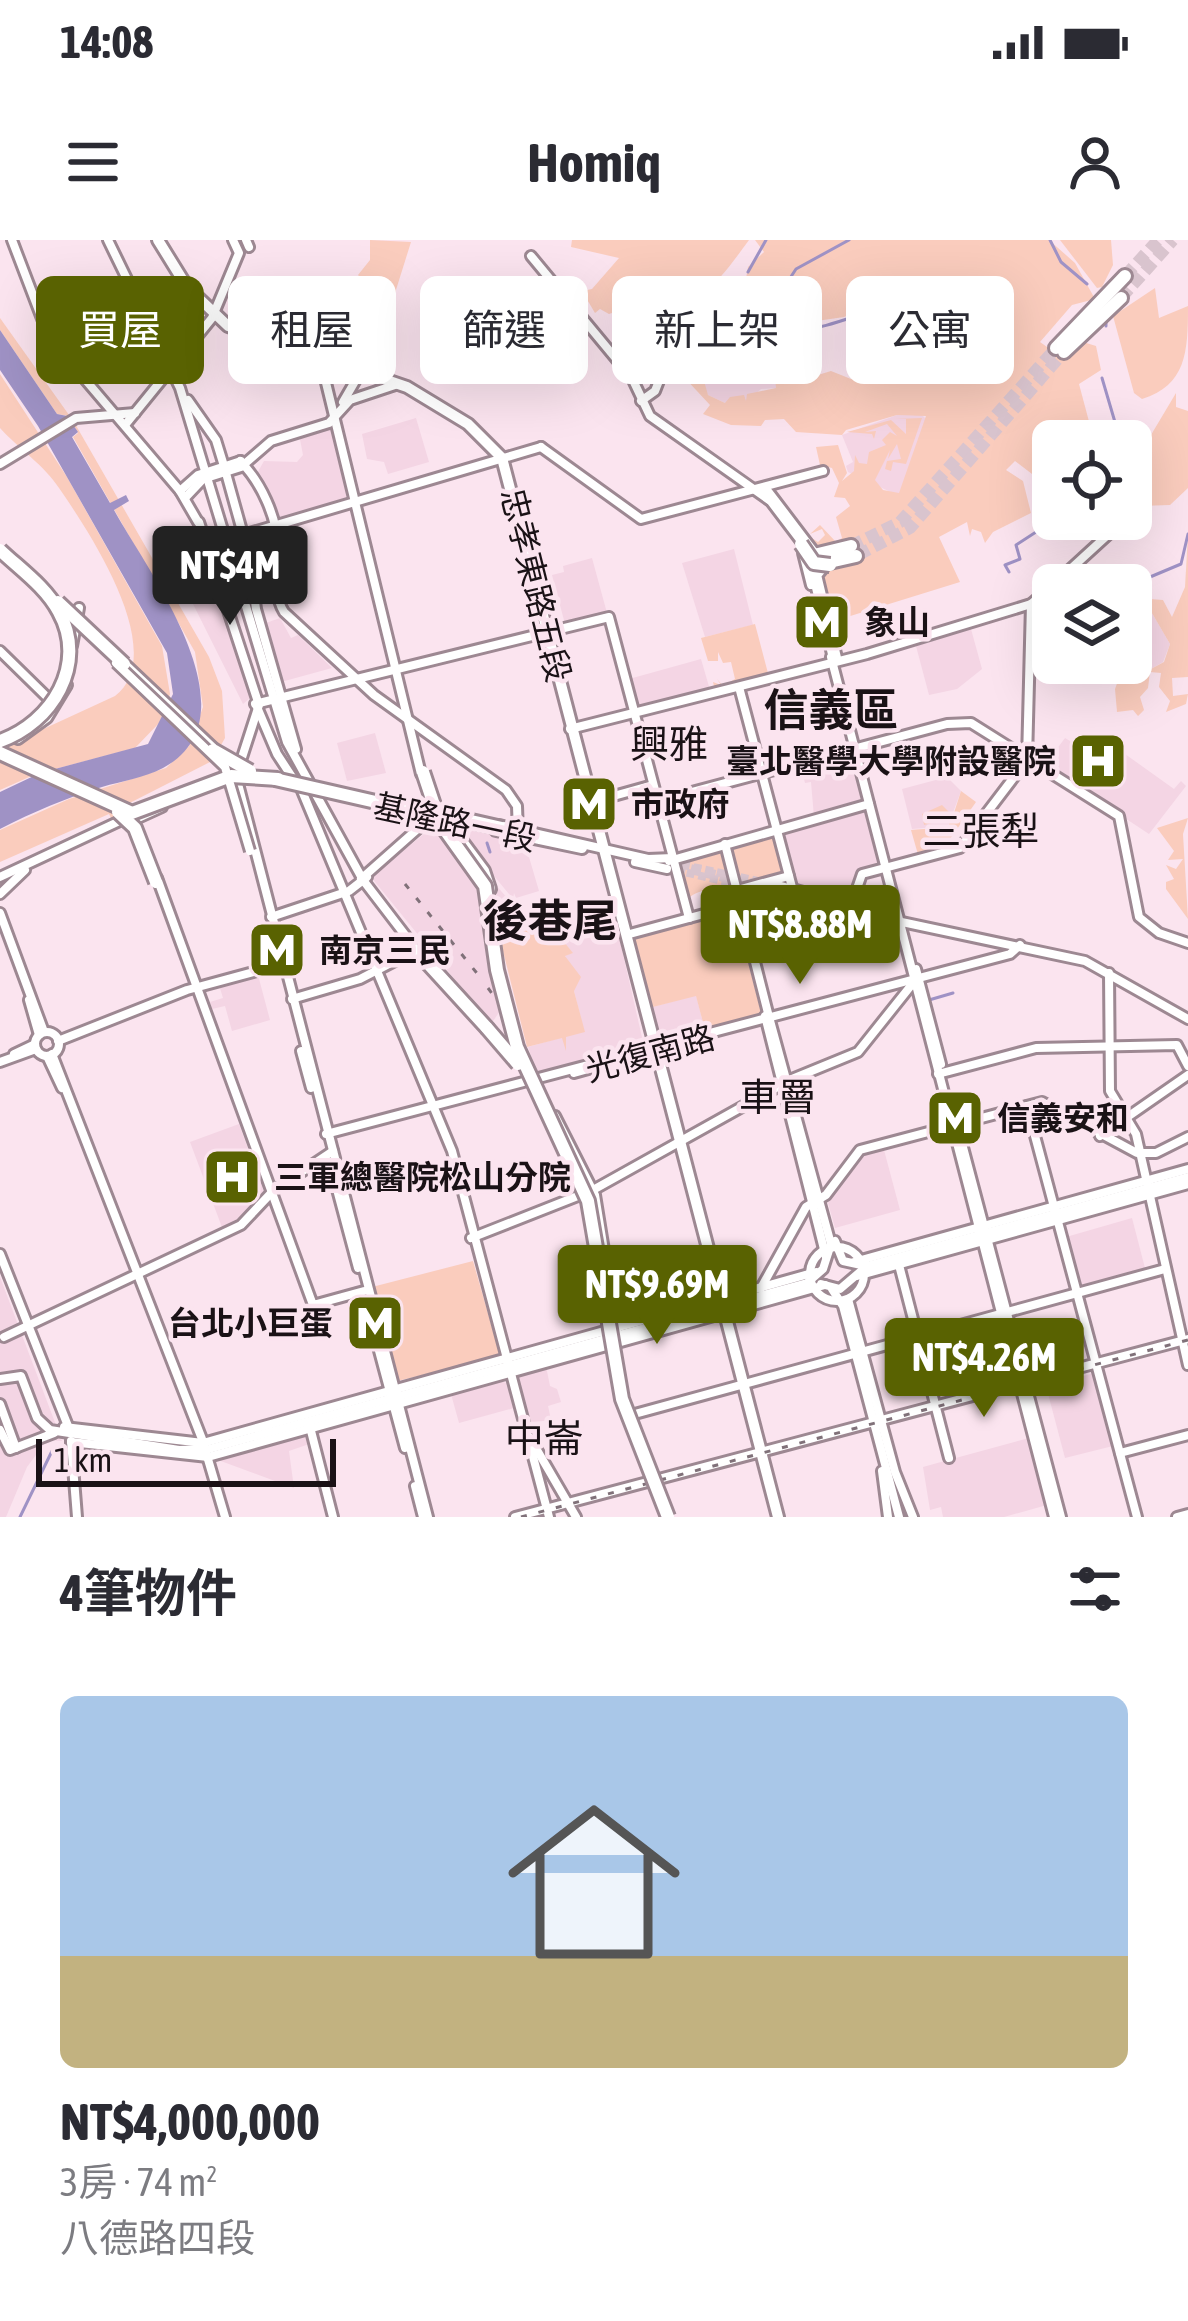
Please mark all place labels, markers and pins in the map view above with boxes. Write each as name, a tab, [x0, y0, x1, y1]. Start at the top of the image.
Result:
pin: NT$4M	[146, 526, 314, 628]
metro station icon: 象山	[791, 591, 853, 653]
place label: 象山	[864, 603, 930, 641]
hospital icon: 臺北醫學大學附設醫院	[1067, 730, 1129, 792]
place label: 臺北醫學大學附設醫院	[726, 742, 1056, 780]
metro station icon: 市政府	[558, 773, 620, 835]
place label: 市政府	[631, 785, 730, 823]
pin: NT$8.88M	[676, 885, 924, 987]
metro station icon: 南京三民	[246, 919, 308, 981]
place label: 南京三民	[319, 931, 451, 969]
metro station icon: 信義安和	[924, 1087, 986, 1149]
place label: 信義安和	[997, 1099, 1129, 1137]
hospital icon: 三軍總醫院松山分院	[201, 1146, 263, 1208]
place label: 三軍總醫院松山分院	[274, 1158, 571, 1196]
pin: NT$9.69M	[533, 1245, 781, 1347]
metro station icon: 台北小巨蛋	[344, 1292, 406, 1354]
place label: 台北小巨蛋	[168, 1304, 333, 1342]
pin: NT$4.26M	[860, 1318, 1108, 1420]

